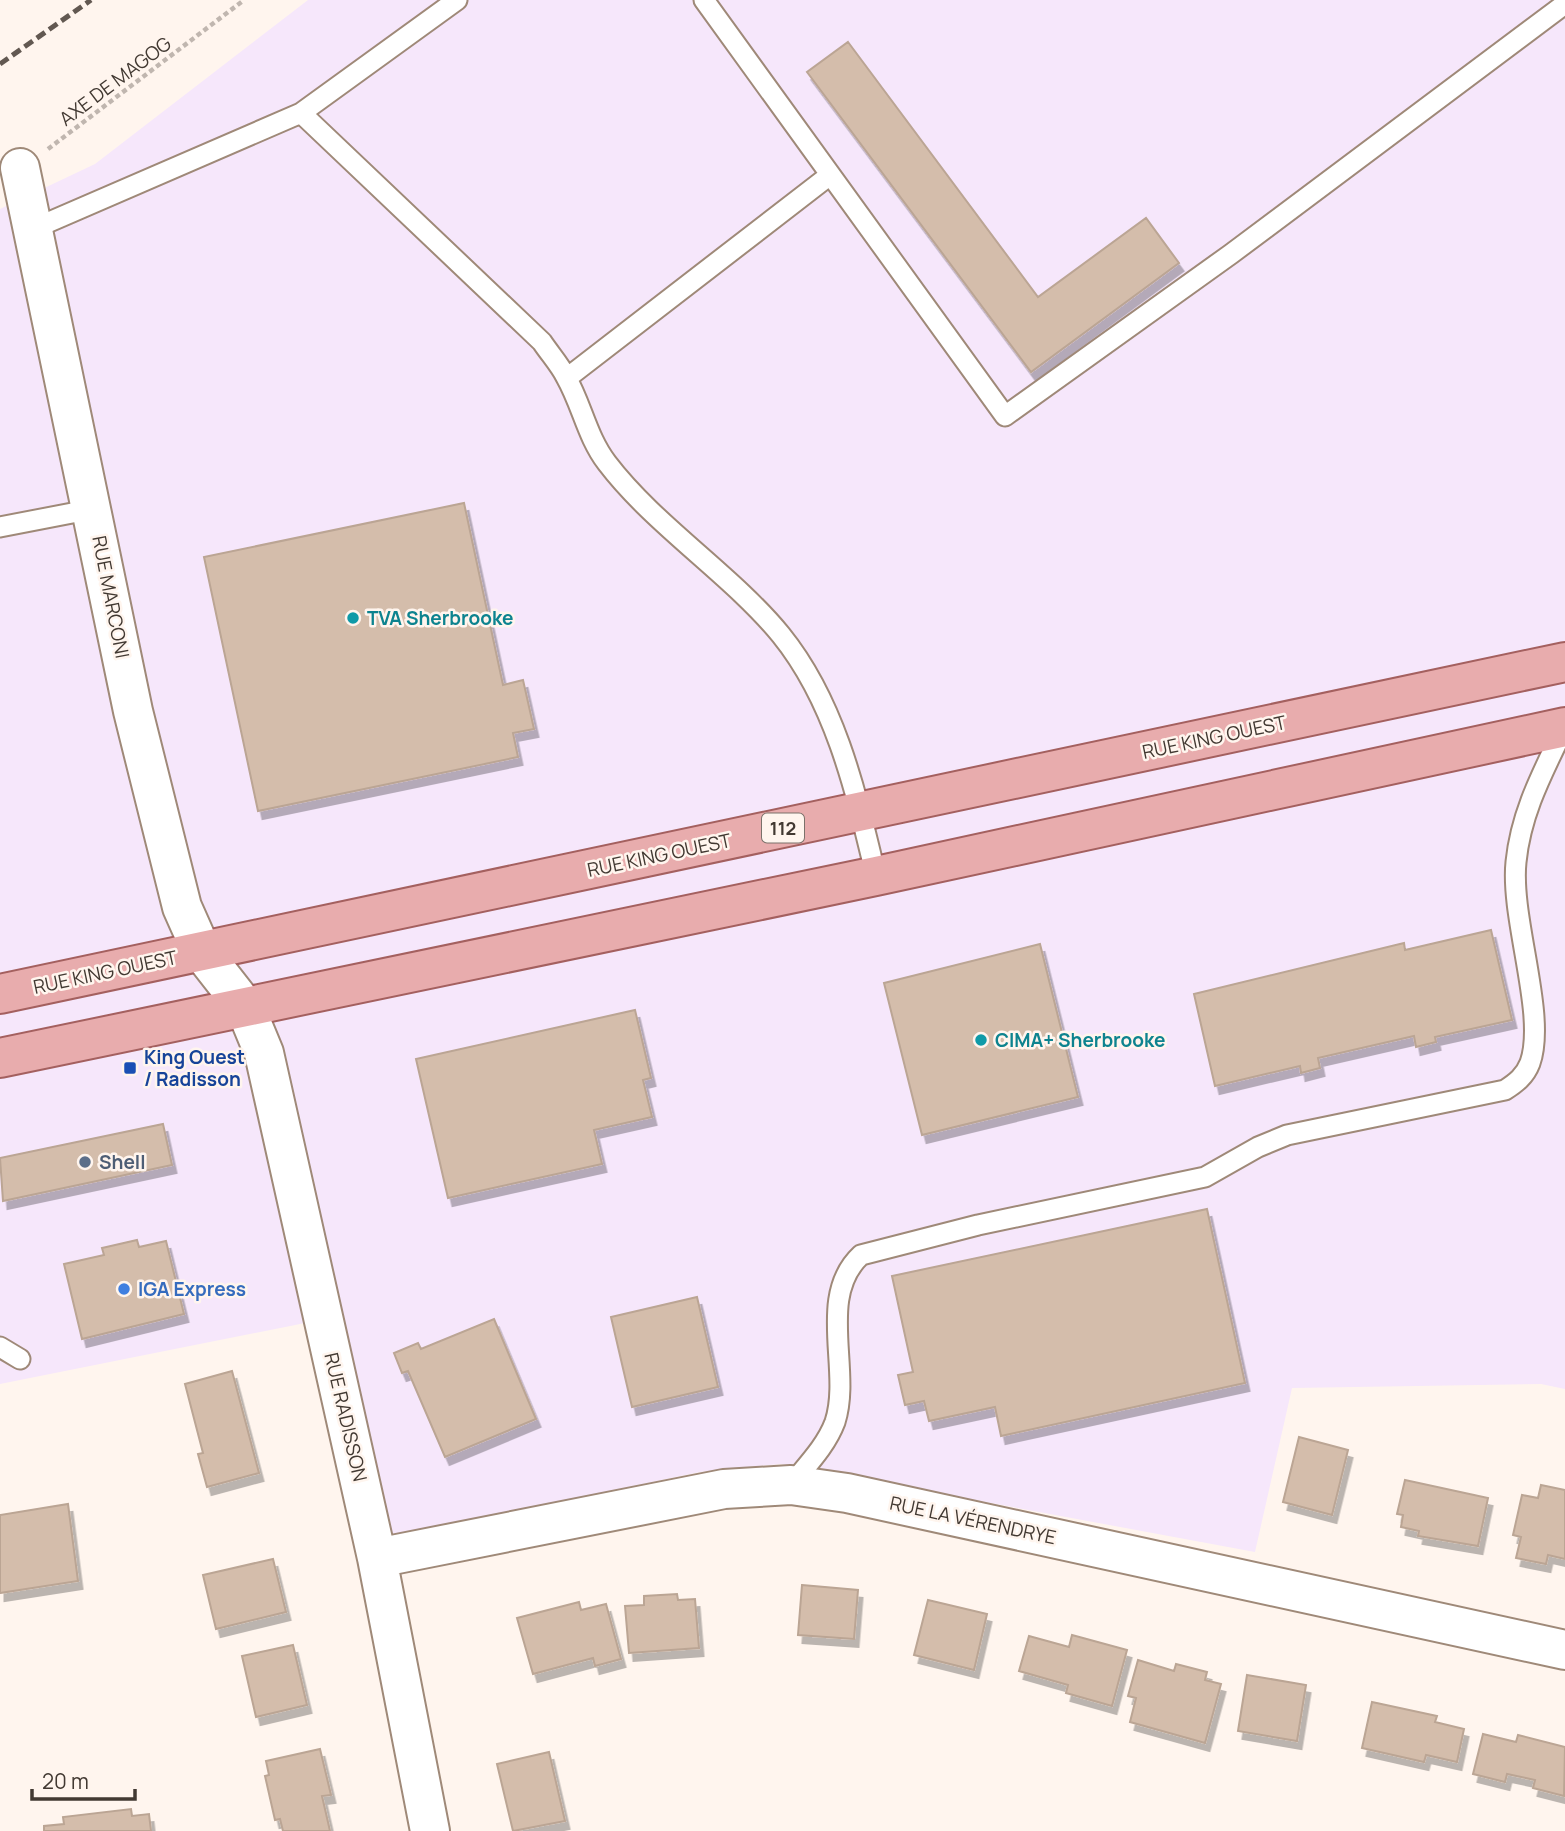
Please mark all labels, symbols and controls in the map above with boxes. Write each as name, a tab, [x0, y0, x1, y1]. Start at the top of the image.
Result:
street label: AXE DE MAGOG	[54, 30, 176, 132]
street label: RUE MARCONI	[86, 533, 136, 661]
place label: TVA Sherbrooke	[367, 605, 513, 631]
marker: TVA Sherbrooke	[345, 610, 361, 626]
street label: RUE KING OUEST	[1140, 709, 1289, 765]
road number: 112	[762, 814, 804, 842]
street label: RUE KING OUEST	[585, 827, 734, 883]
street label: RUE KING OUEST	[31, 944, 180, 1000]
place label: CIMA+ Sherbrooke	[995, 1027, 1165, 1053]
marker: CIMA+ Sherbrooke	[973, 1032, 989, 1048]
place label: King Ouest / Radisson	[144, 1044, 245, 1092]
marker: King Ouest / Radisson	[122, 1060, 138, 1076]
place label: Shell	[99, 1149, 145, 1175]
marker: Shell	[77, 1154, 93, 1170]
place label: IGA Express	[138, 1276, 246, 1302]
marker: IGA Express	[116, 1281, 132, 1297]
street label: RUE RADISSON	[319, 1350, 373, 1484]
street label: RUE LA VÉRENDRYE	[887, 1490, 1059, 1550]
scale bar	[32, 1758, 135, 1802]
text: 20 m	[42, 1767, 89, 1795]

